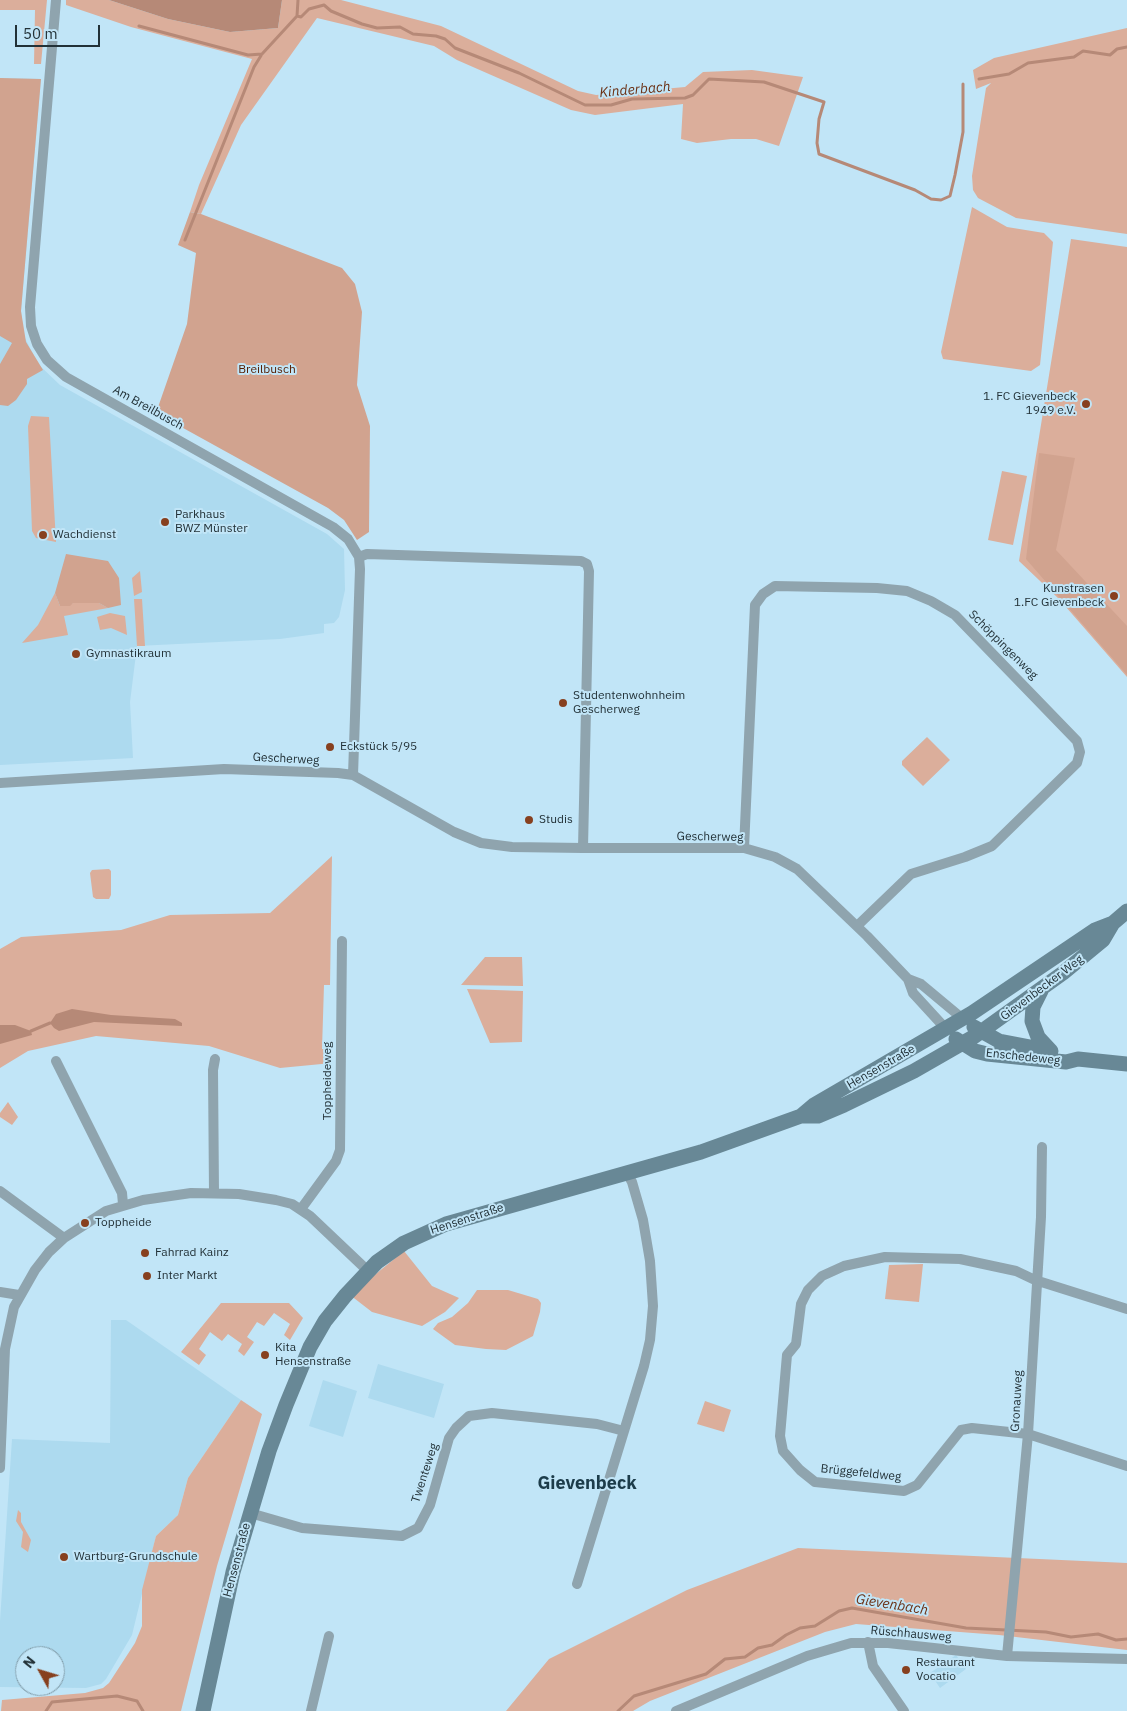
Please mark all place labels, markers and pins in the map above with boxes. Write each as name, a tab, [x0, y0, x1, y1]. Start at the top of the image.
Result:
place label: 1. FC Gievenbeck 1949 e.V.	[983, 390, 1076, 418]
marker: 1. FC Gievenbeck 1949 e.V.	[1080, 398, 1092, 410]
place label: Parkhaus BWZ Münster	[175, 508, 248, 536]
marker: Parkhaus BWZ Münster	[159, 516, 171, 528]
place label: Wachdienst	[53, 528, 116, 542]
marker: Wachdienst	[37, 529, 49, 541]
place label: Kunstrasen 1.FC Gievenbeck	[1014, 582, 1104, 610]
marker: Kunstrasen 1.FC Gievenbeck	[1108, 590, 1120, 602]
place label: Gymnastikraum	[86, 647, 171, 661]
marker: Gymnastikraum	[70, 648, 82, 660]
place label: Studentenwohnheim Gescherweg	[573, 689, 685, 717]
marker: Studentenwohnheim Gescherweg	[557, 697, 569, 709]
place label: Eckstück 5/95	[340, 740, 417, 754]
marker: Eckstück 5/95	[324, 741, 336, 753]
place label: Studis	[539, 813, 573, 827]
marker: Studis	[523, 814, 535, 826]
place label: Toppheide	[95, 1216, 152, 1230]
marker: Toppheide	[79, 1217, 91, 1229]
place label: Fahrrad Kainz	[155, 1246, 229, 1260]
marker: Fahrrad Kainz	[139, 1247, 151, 1259]
place label: Inter Markt	[157, 1269, 218, 1283]
marker: Inter Markt	[141, 1270, 153, 1282]
place label: Kita Hensenstraße	[275, 1341, 351, 1369]
marker: Kita Hensenstraße	[259, 1349, 271, 1361]
place label: Wartburg-Grundschule	[74, 1550, 198, 1564]
marker: Wartburg-Grundschule	[58, 1551, 70, 1563]
place label: Restaurant Vocatio	[916, 1656, 975, 1684]
marker: Restaurant Vocatio	[900, 1664, 912, 1676]

